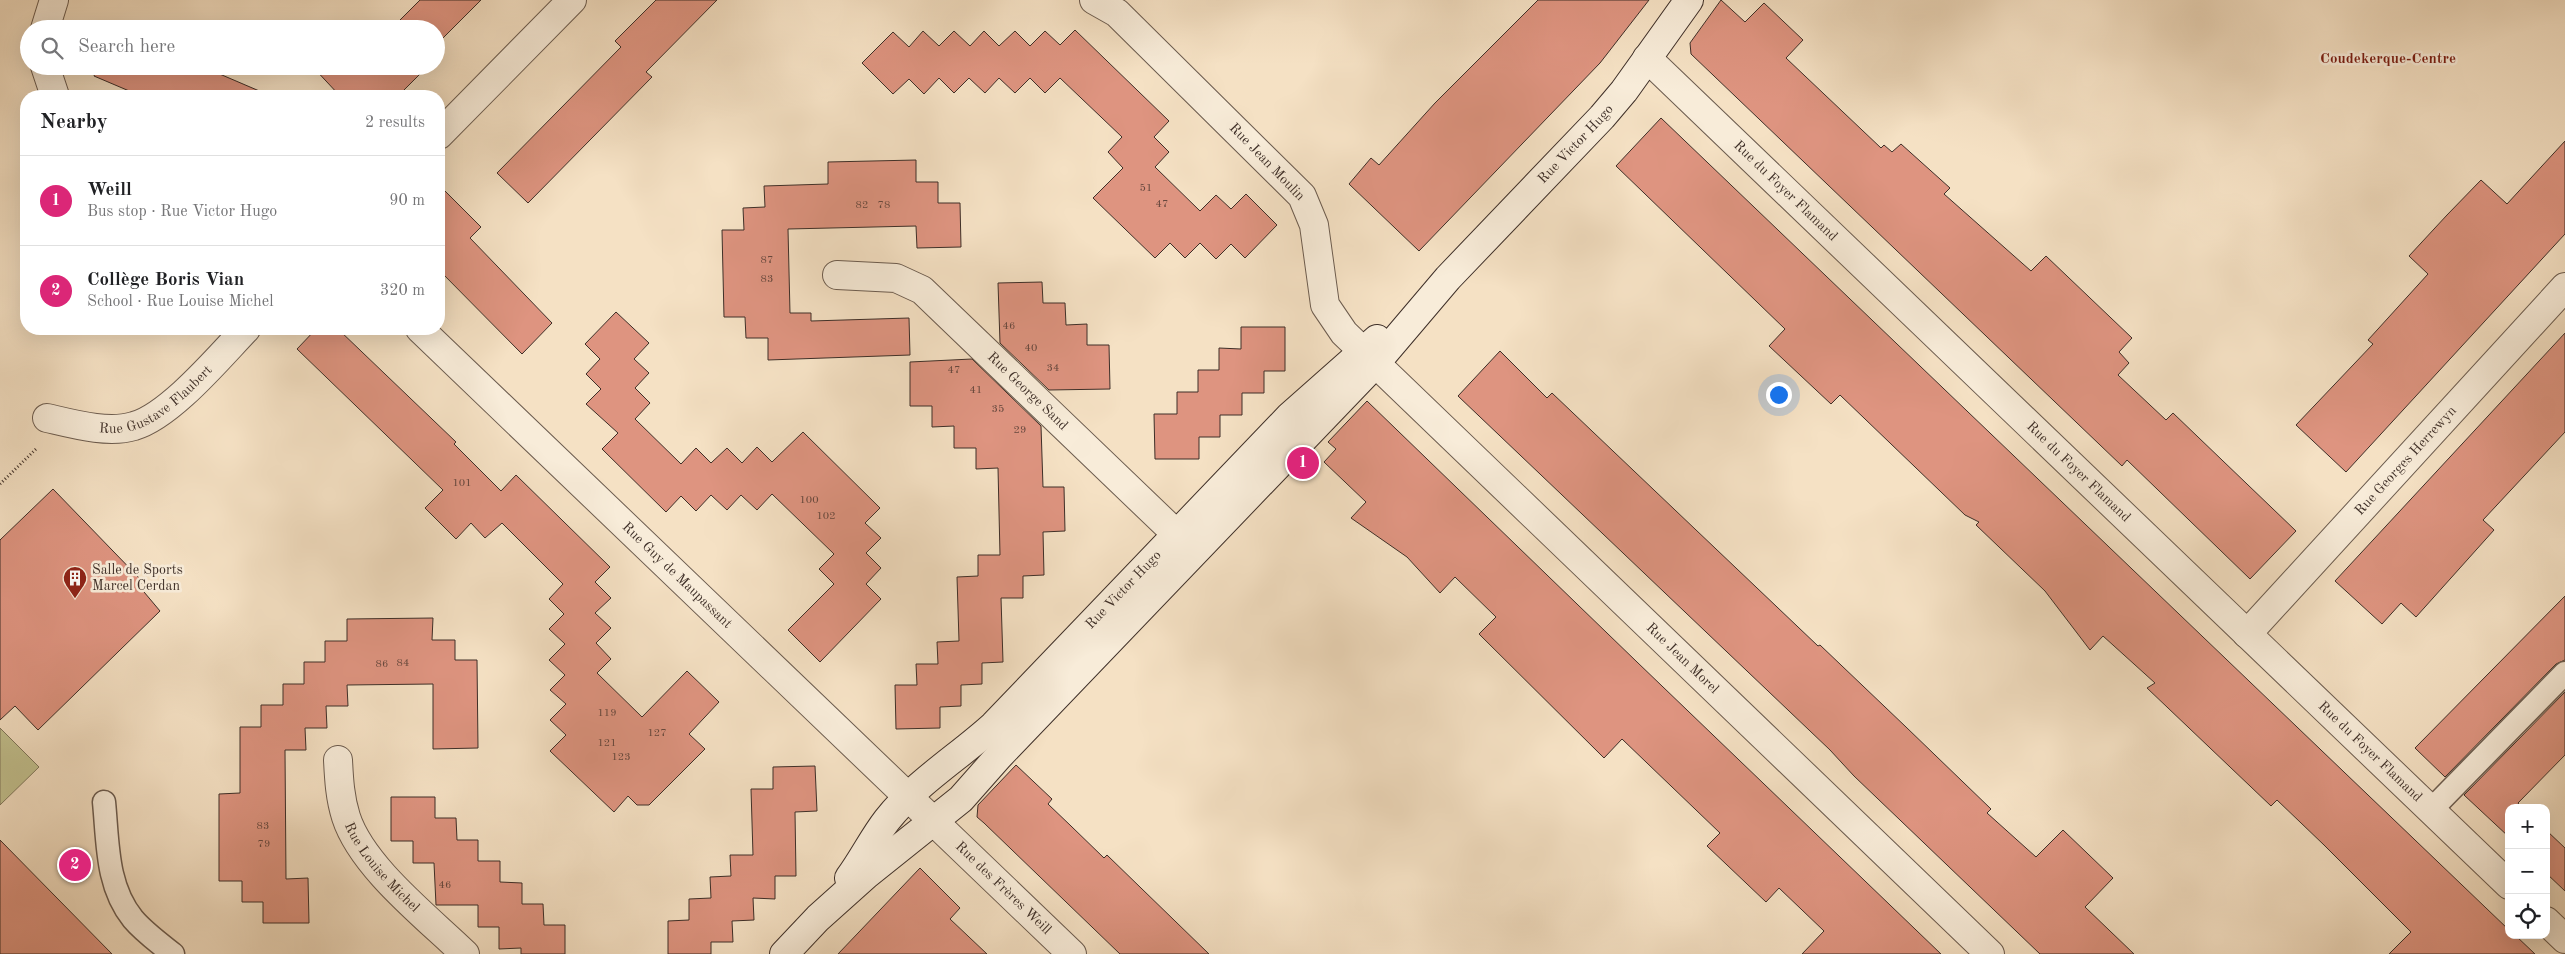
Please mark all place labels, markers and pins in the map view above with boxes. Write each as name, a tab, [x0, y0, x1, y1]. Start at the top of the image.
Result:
pin: 1	[1287, 444, 1319, 482]
place label: Salle de Sports Marcel Cerdan	[92, 563, 183, 593]
building icon: Salle de Sports Marcel Cerdan	[62, 565, 88, 599]
pin: 2	[59, 846, 91, 884]

